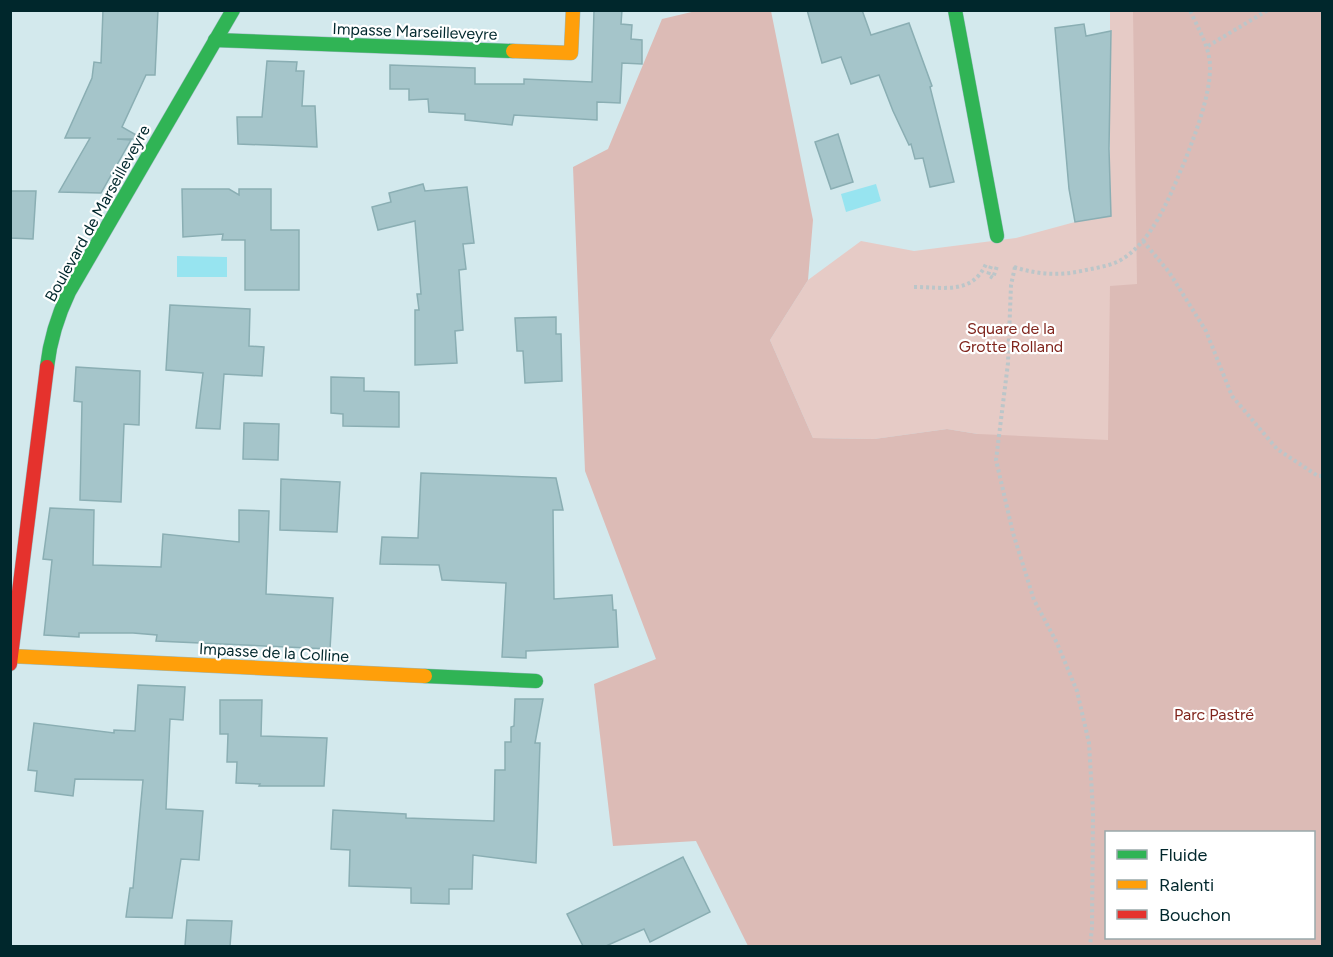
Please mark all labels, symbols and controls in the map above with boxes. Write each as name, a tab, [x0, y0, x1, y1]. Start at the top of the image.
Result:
street label: Impasse Marseilleveyre	[332, 19, 498, 44]
street label: Boulevard de Marseilleveyre	[41, 121, 154, 305]
park label: Square de la Grotte Rolland	[959, 319, 1063, 356]
street label: Impasse de la Colline	[199, 639, 350, 666]
park label: Parc Pastré	[1174, 705, 1254, 724]
legend	[1105, 831, 1315, 939]
text: Fluide	[1159, 844, 1208, 866]
text: Ralenti	[1159, 874, 1214, 896]
text: Bouchon	[1159, 904, 1231, 926]

